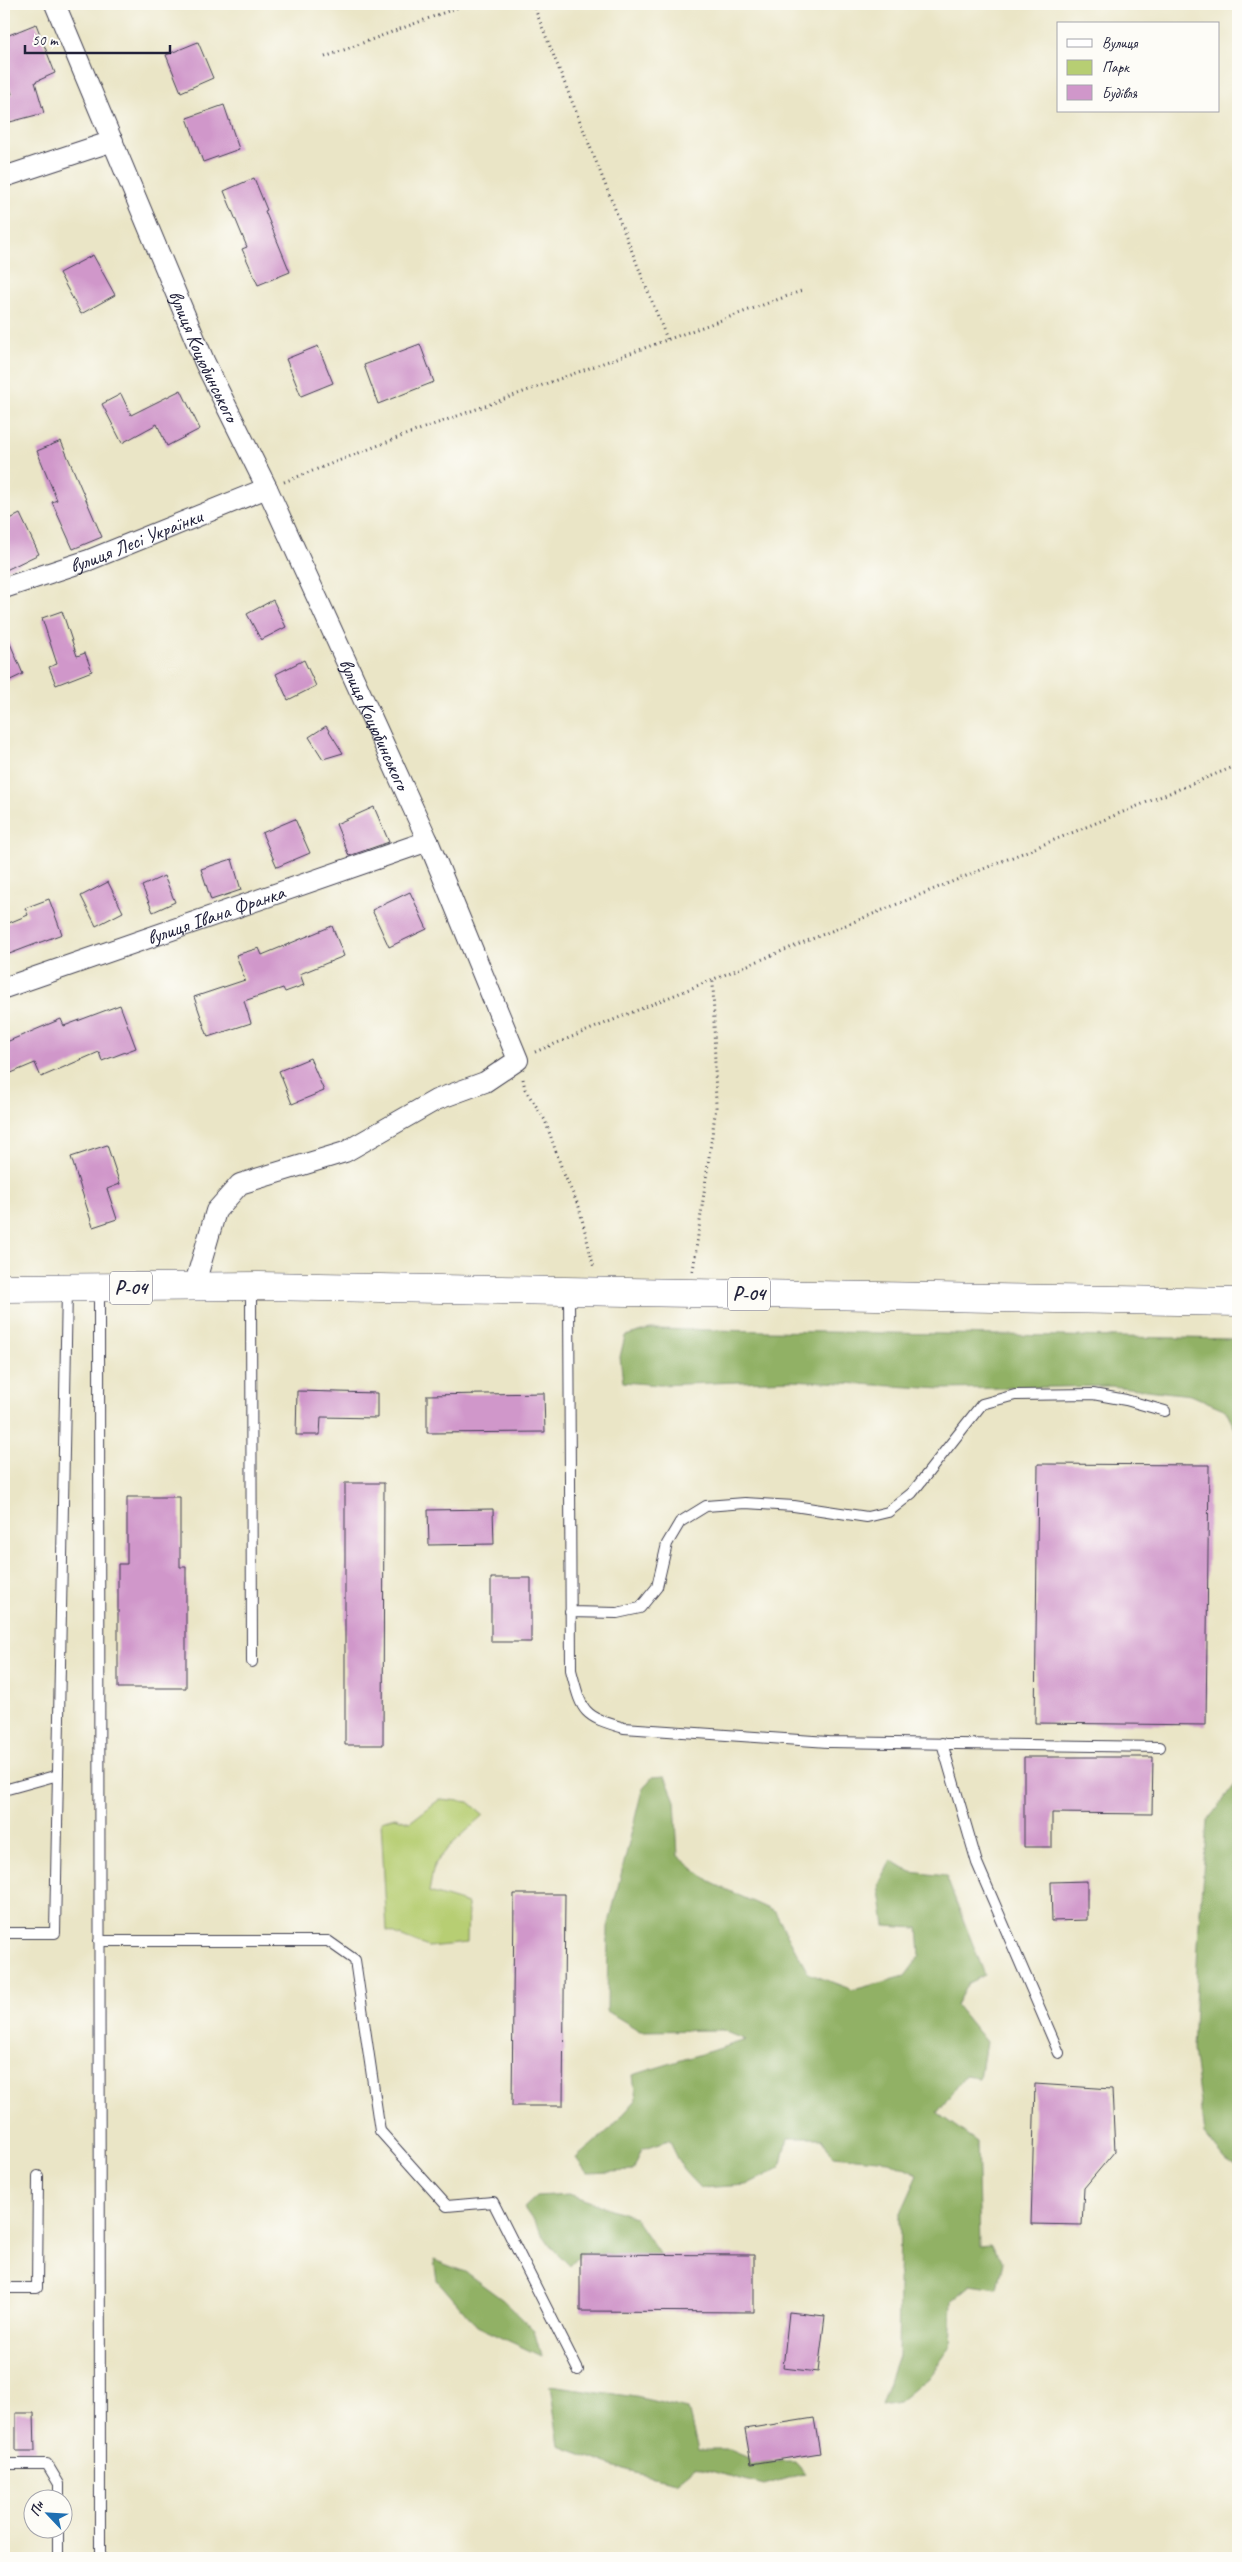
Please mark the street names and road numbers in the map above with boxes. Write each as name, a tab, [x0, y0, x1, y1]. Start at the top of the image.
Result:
street label: вулиця Коцюбинського	[163, 286, 245, 428]
street label: вулиця Лесі Українки	[66, 503, 207, 578]
street label: вулиця Коцюбинського	[334, 654, 416, 796]
street label: вулиця Івана Франка	[143, 879, 289, 950]
road number: Р-04	[110, 1272, 152, 1305]
road number: Р-04	[728, 1278, 770, 1310]

